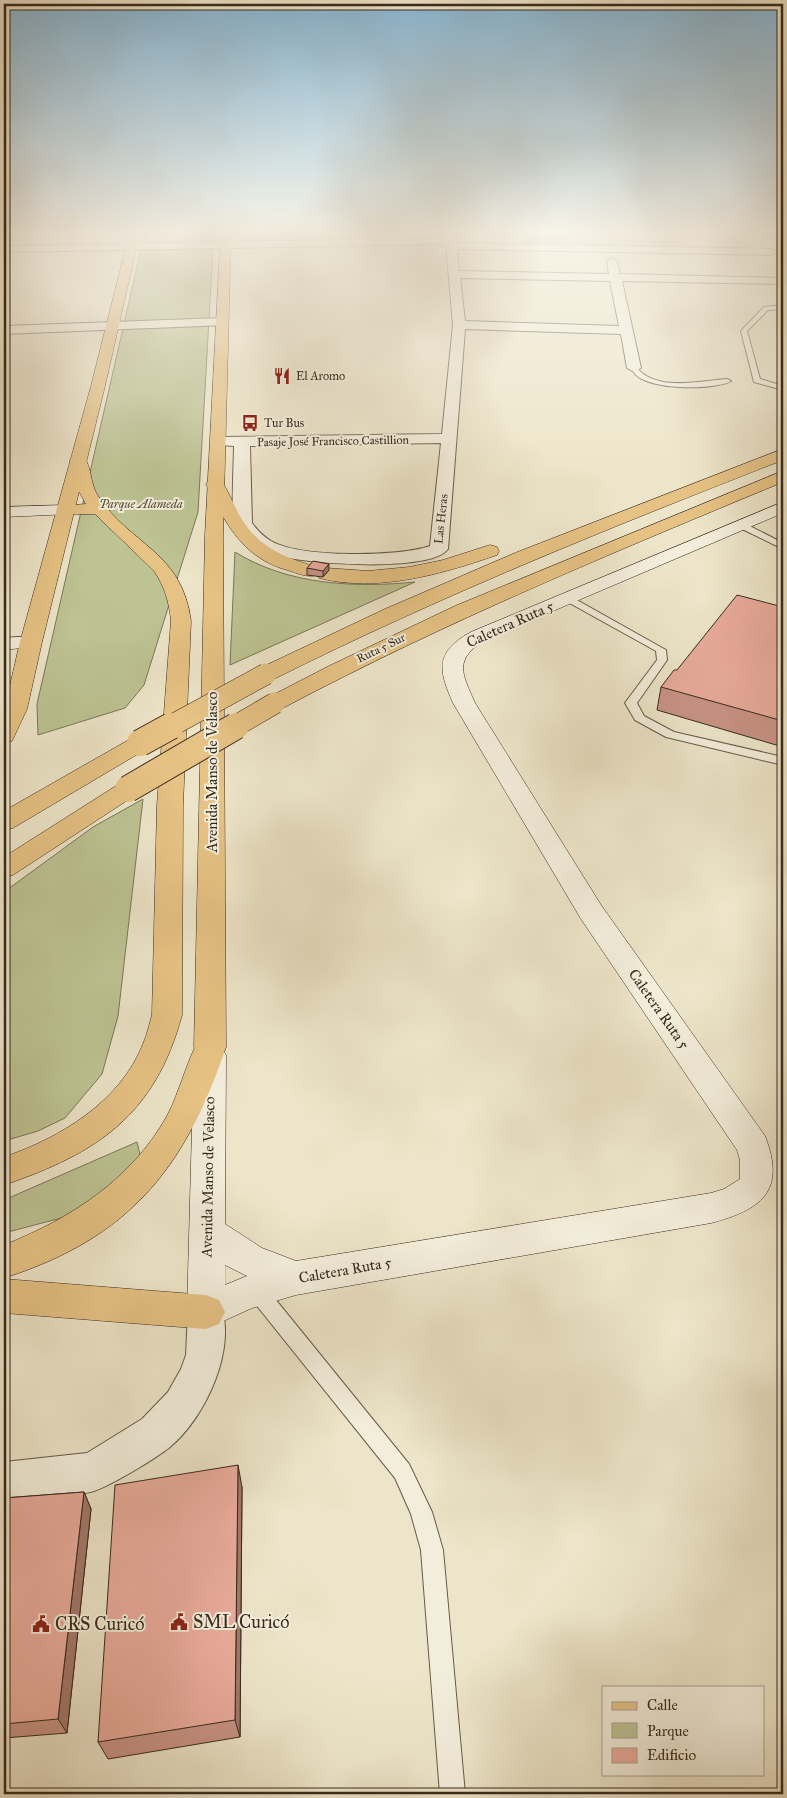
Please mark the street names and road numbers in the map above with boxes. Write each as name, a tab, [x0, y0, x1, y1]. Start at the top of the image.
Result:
street label: Pasaje José Francisco Castillion	[257, 433, 410, 450]
street label: Las Heras	[431, 493, 451, 545]
street label: Caletera Ruta 5	[463, 597, 557, 651]
street label: Ruta 5 Sur	[354, 630, 408, 666]
street label: Avenida Manso de Velasco	[203, 691, 221, 853]
street label: Caletera Ruta 5	[625, 965, 693, 1053]
street label: Avenida Manso de Velasco	[198, 1096, 218, 1259]
street label: Caletera Ruta 5	[297, 1253, 393, 1287]

